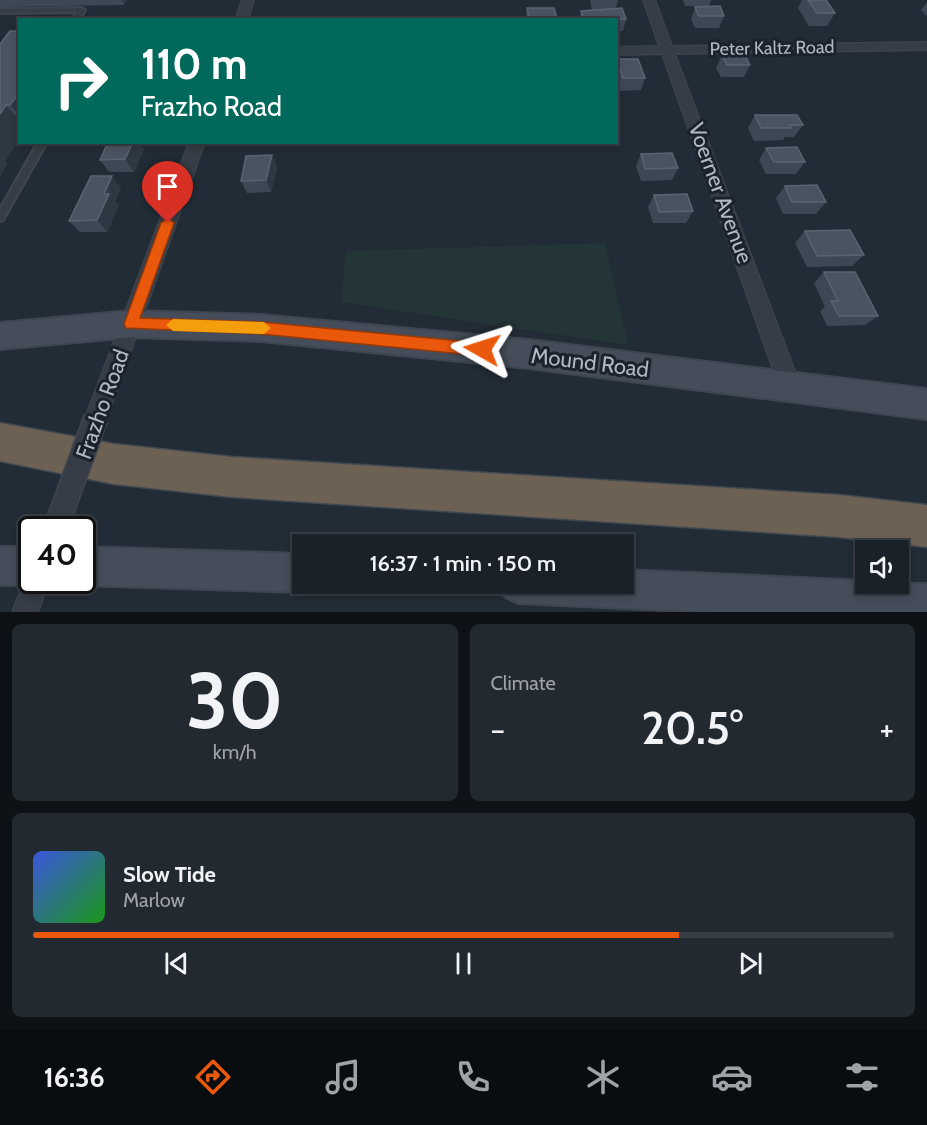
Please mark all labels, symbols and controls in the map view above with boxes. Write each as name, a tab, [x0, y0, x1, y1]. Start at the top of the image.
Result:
street label: Peter Kaltz Road	[709, 36, 835, 60]
text: 110 m	[141, 38, 248, 90]
icon: right	[42, 42, 120, 120]
text: Frazho Road	[141, 90, 282, 123]
street label: Voerner Avenue	[683, 119, 758, 267]
pin	[142, 161, 193, 223]
icon: arrive	[151, 170, 184, 203]
position arrow	[450, 317, 514, 381]
street label: Mound Road	[530, 342, 650, 383]
street label: Frazho Road	[70, 346, 135, 463]
speed limit sign: 40	[18, 516, 96, 594]
map controls	[855, 540, 909, 594]
button: sound	[855, 540, 909, 594]
text: 16:37 · 1 min · 150 m	[370, 550, 556, 577]
text: 30	[186, 653, 283, 748]
text: Climate	[491, 671, 556, 695]
text: 20.5°	[641, 701, 743, 755]
text: −	[491, 709, 505, 749]
text: +	[879, 709, 894, 749]
text: km/h	[213, 740, 257, 764]
text: Slow Tide	[123, 861, 216, 888]
text: Marlow	[123, 888, 185, 912]
icon: previous	[160, 947, 193, 980]
icon: pause	[447, 947, 480, 980]
icon: next	[734, 947, 767, 980]
icon: directions	[192, 1056, 234, 1098]
icon: music	[322, 1056, 364, 1098]
icon: phone	[452, 1056, 494, 1098]
icon: climate	[582, 1056, 624, 1098]
icon: car	[711, 1056, 753, 1098]
icon: filters	[841, 1056, 883, 1098]
text: 16:36	[44, 1061, 105, 1094]

